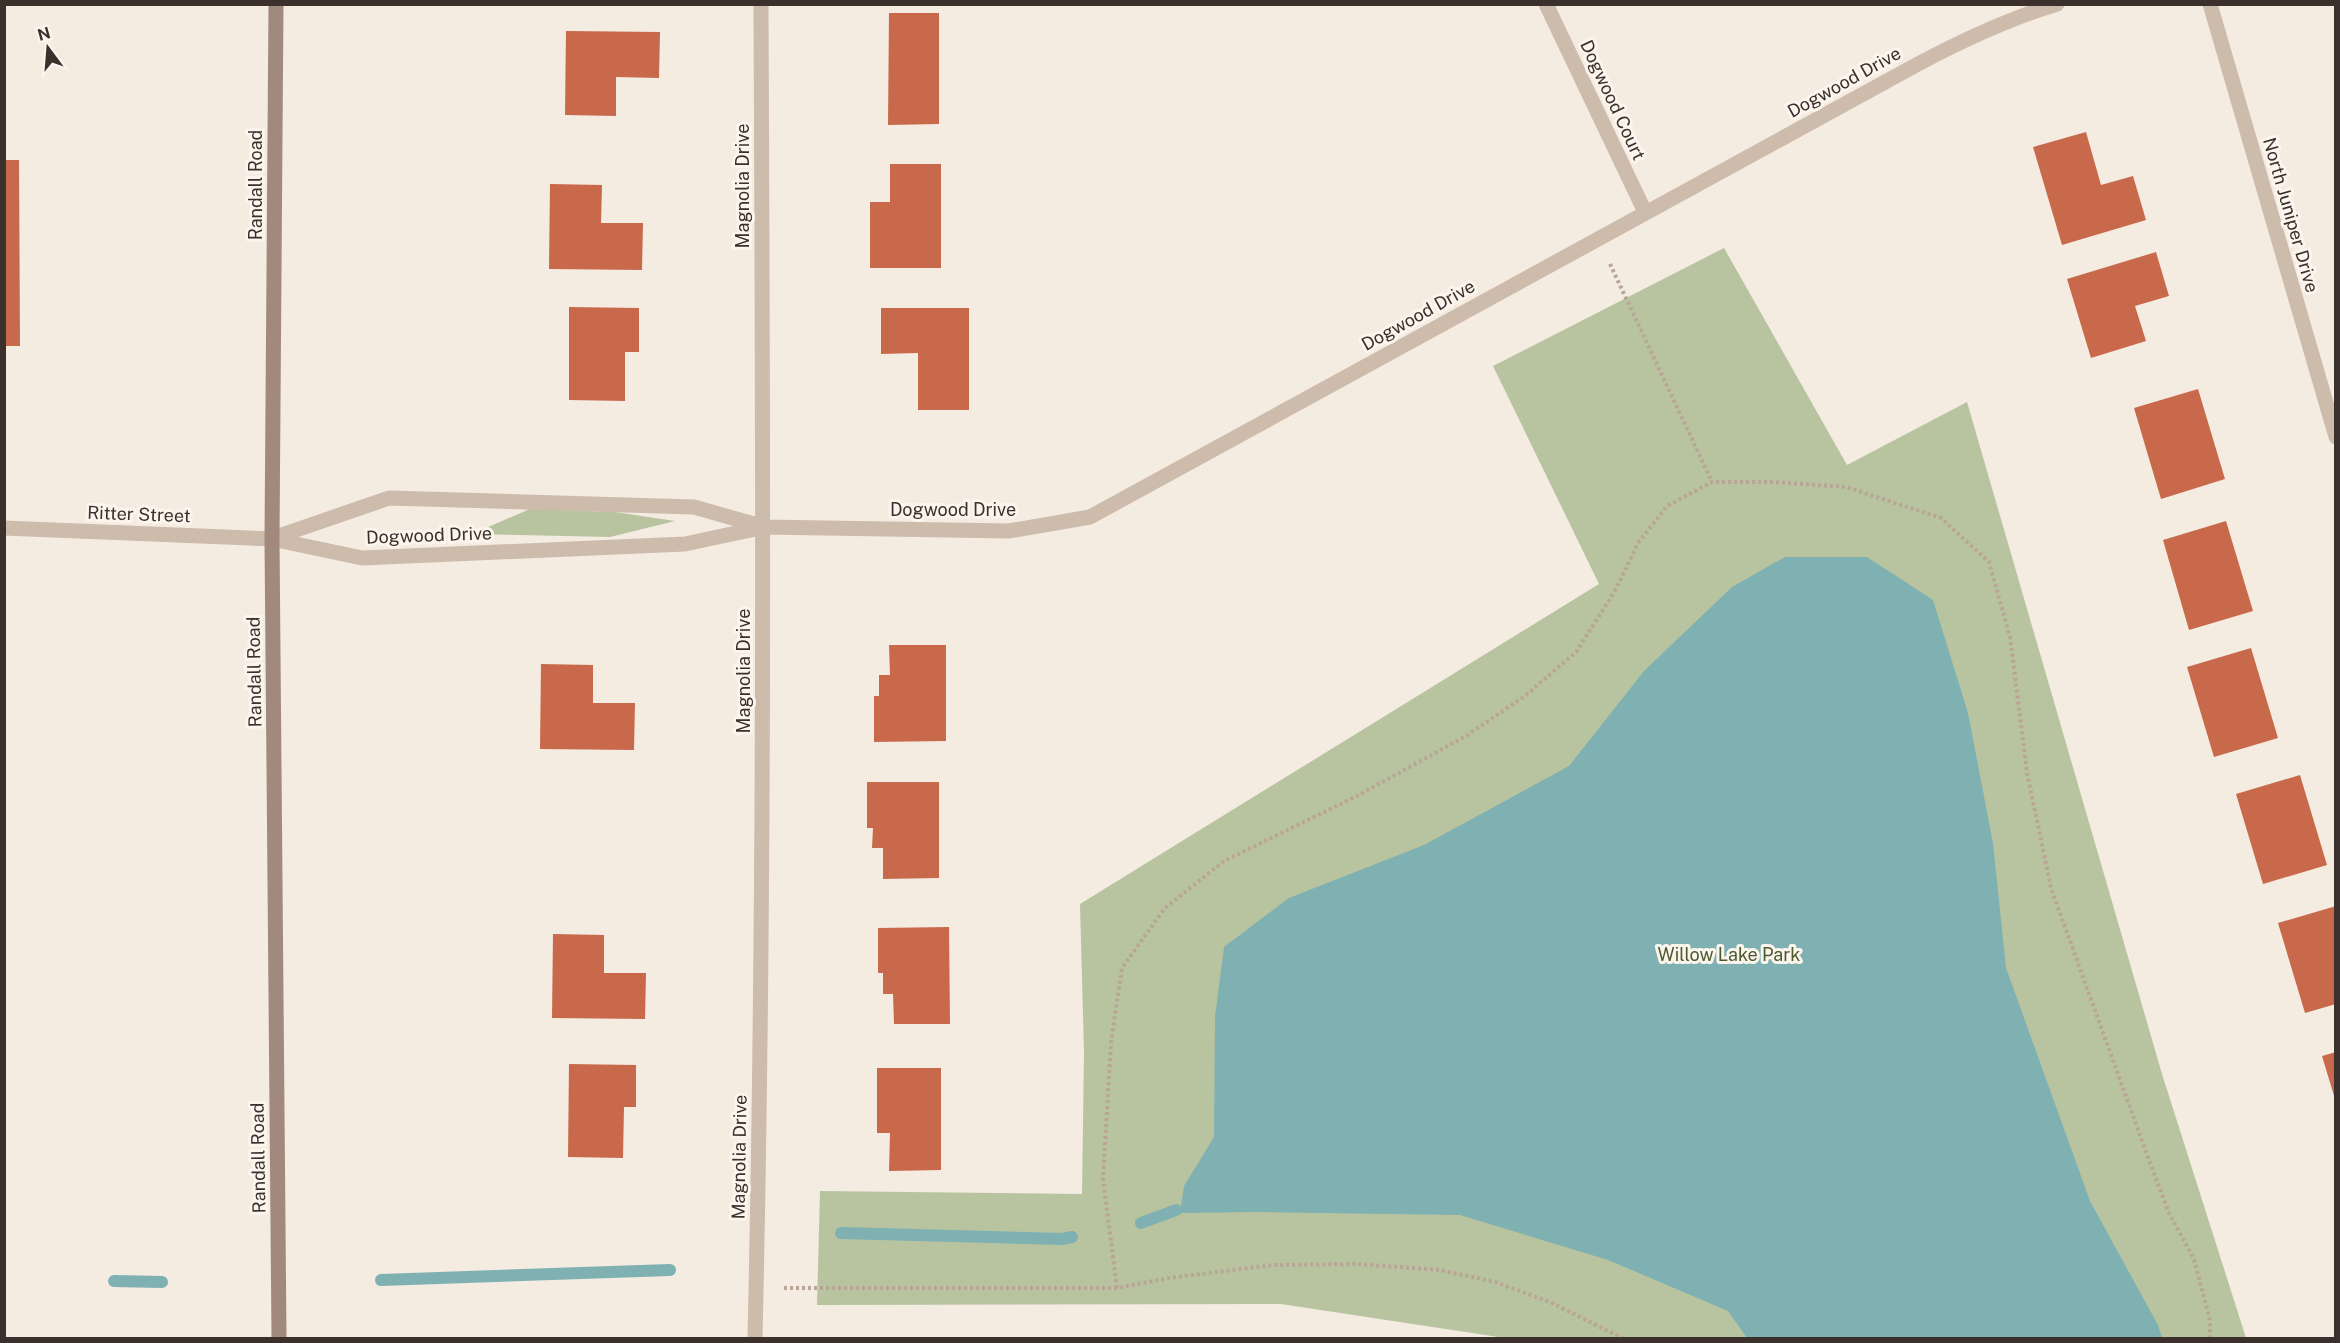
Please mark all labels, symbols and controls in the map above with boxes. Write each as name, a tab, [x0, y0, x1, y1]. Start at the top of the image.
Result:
north arrow	[18, 18, 78, 78]
text: N	[35, 23, 53, 45]
street label: Dogwood Court	[1576, 37, 1650, 163]
street label: Dogwood Drive	[1784, 42, 1904, 122]
street label: Magnolia Drive	[732, 124, 753, 248]
street label: Randall Road	[245, 130, 266, 240]
street label: North Juniper Drive	[2259, 135, 2323, 295]
street label: Dogwood Drive	[1358, 275, 1478, 355]
street label: Dogwood Drive	[890, 499, 1016, 520]
street label: Ritter Street	[87, 502, 191, 526]
street label: Dogwood Drive	[366, 522, 492, 548]
street label: Magnolia Drive	[733, 609, 754, 733]
street label: Randall Road	[243, 616, 265, 728]
park label: Willow Lake Park	[1658, 944, 1800, 965]
street label: Magnolia Drive	[727, 1094, 751, 1220]
street label: Randall Road	[247, 1102, 269, 1214]

